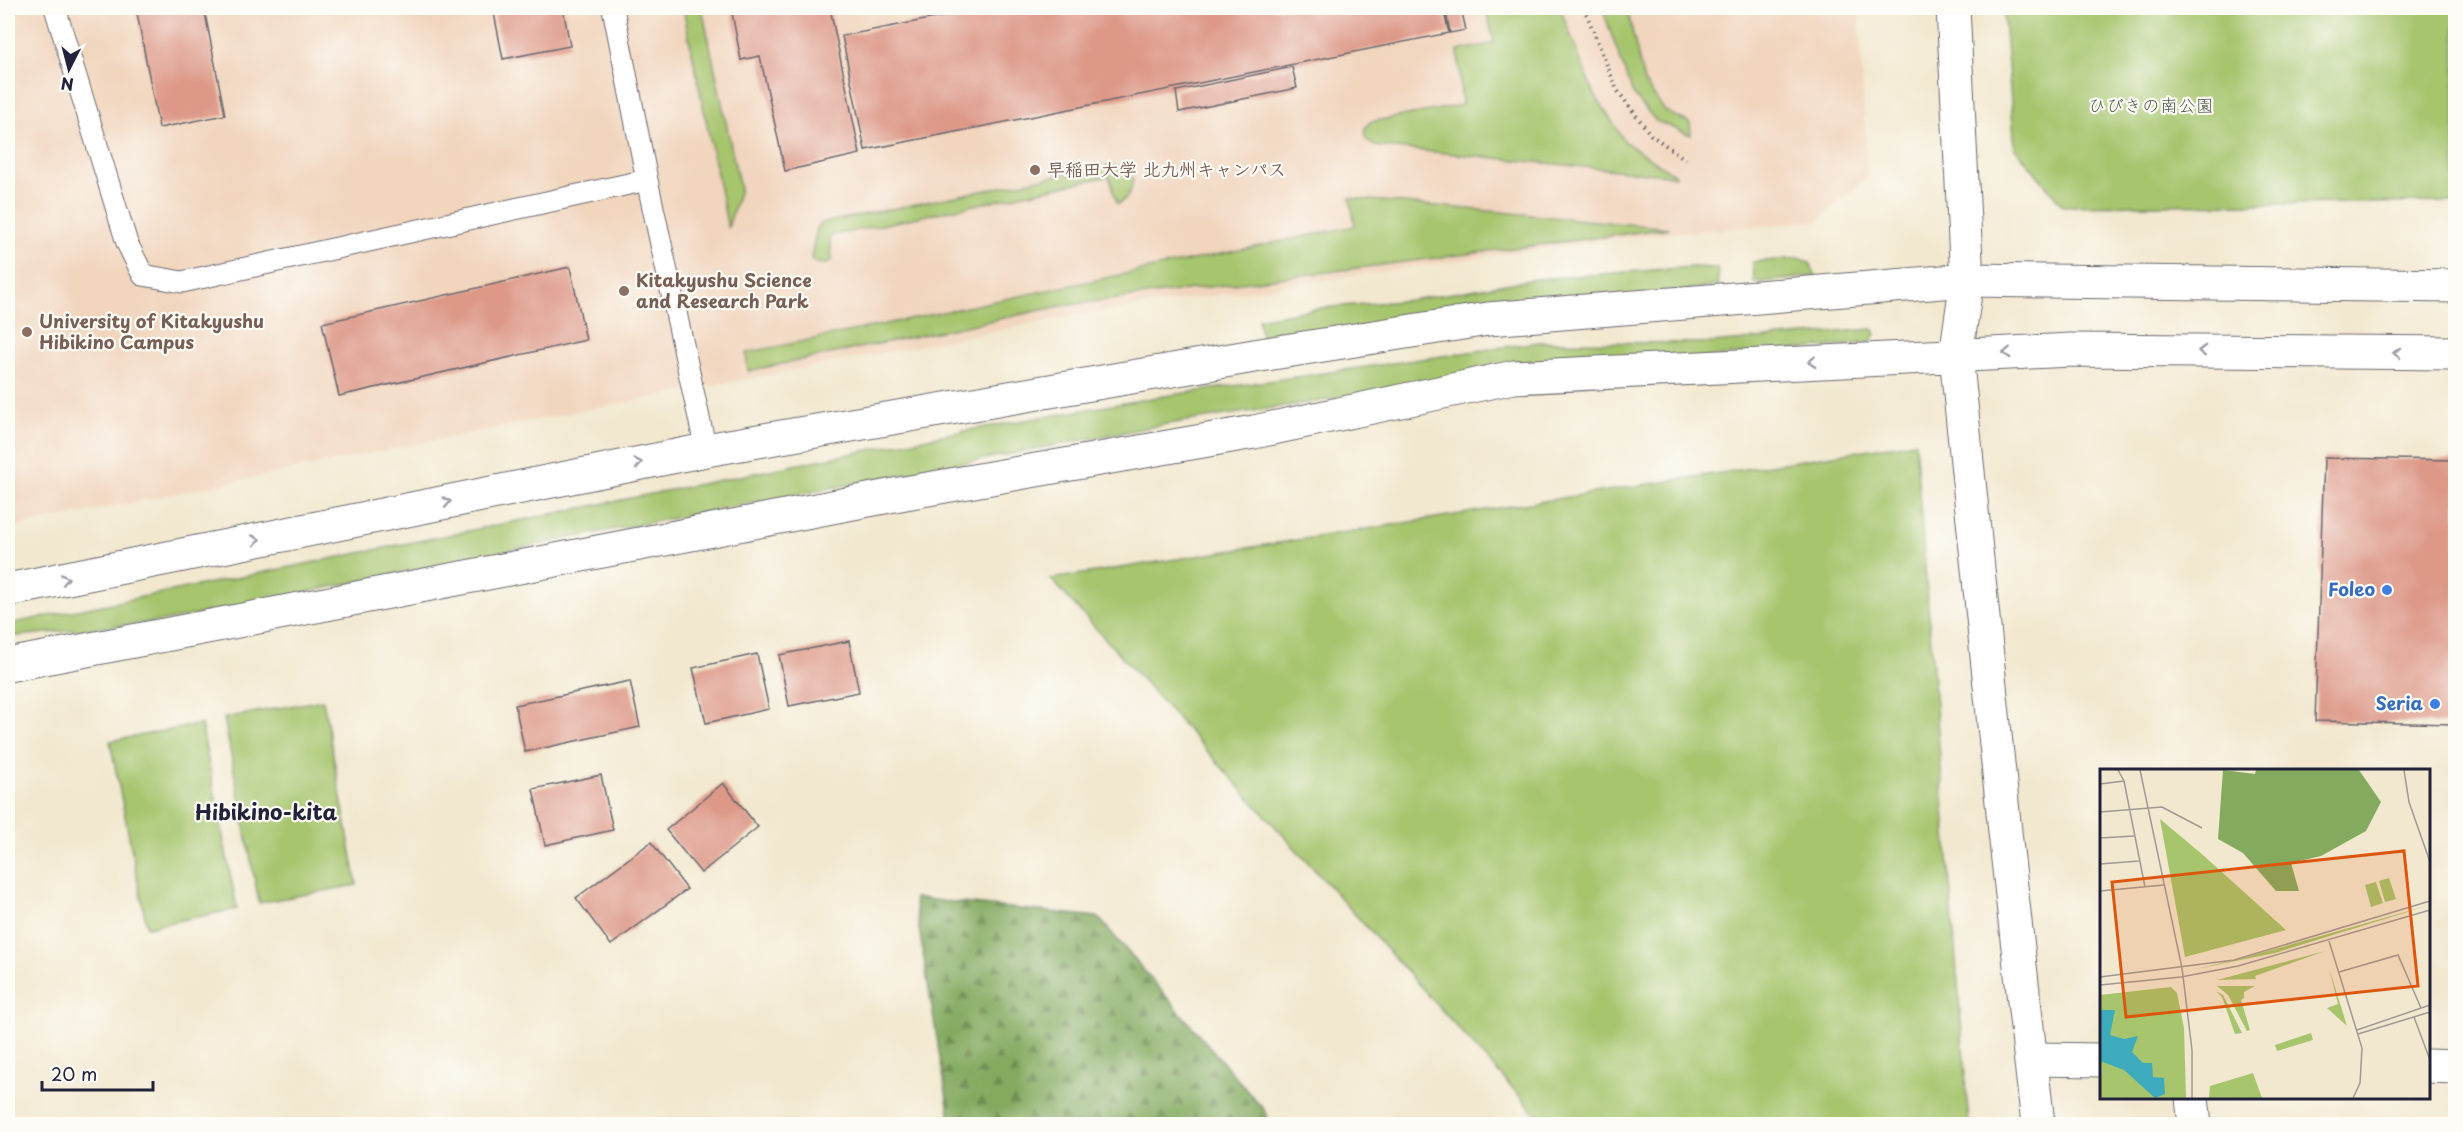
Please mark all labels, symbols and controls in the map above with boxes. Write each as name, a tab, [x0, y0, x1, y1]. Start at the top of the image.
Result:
north arrow	[39, 39, 99, 99]
text: N	[60, 72, 75, 98]
park label: ひびきの南公園	[2088, 91, 2214, 118]
place label: 早稲田大学 北九州キャンパス	[1047, 155, 1286, 182]
marker: 早稲田大学 北九州キャンパス	[1028, 163, 1042, 177]
place label: Kitakyushu Science and Research Park	[636, 266, 811, 314]
marker: Kitakyushu Science and Research Park	[617, 284, 631, 298]
place label: University of Kitakyushu Hibikino Campus	[39, 307, 264, 355]
marker: University of Kitakyushu Hibikino Campus	[20, 325, 34, 339]
one-way arrow	[2198, 345, 2207, 357]
one-way arrow	[2003, 346, 2012, 359]
one-way arrow	[2393, 346, 2402, 359]
one-way arrow	[1808, 356, 1817, 369]
one-way arrow	[633, 457, 643, 470]
one-way arrow	[442, 496, 452, 509]
one-way arrow	[251, 534, 261, 547]
one-way arrow	[60, 573, 70, 586]
place label: Foleo	[2328, 575, 2375, 602]
marker: Foleo	[2380, 583, 2394, 597]
place label: Seria	[2376, 689, 2423, 716]
marker: Seria	[2428, 697, 2442, 711]
inset map	[2100, 769, 2430, 1099]
district label: Hibikino-kita	[195, 795, 338, 827]
scale bar	[42, 1054, 153, 1092]
text: 20 m	[51, 1060, 97, 1087]

